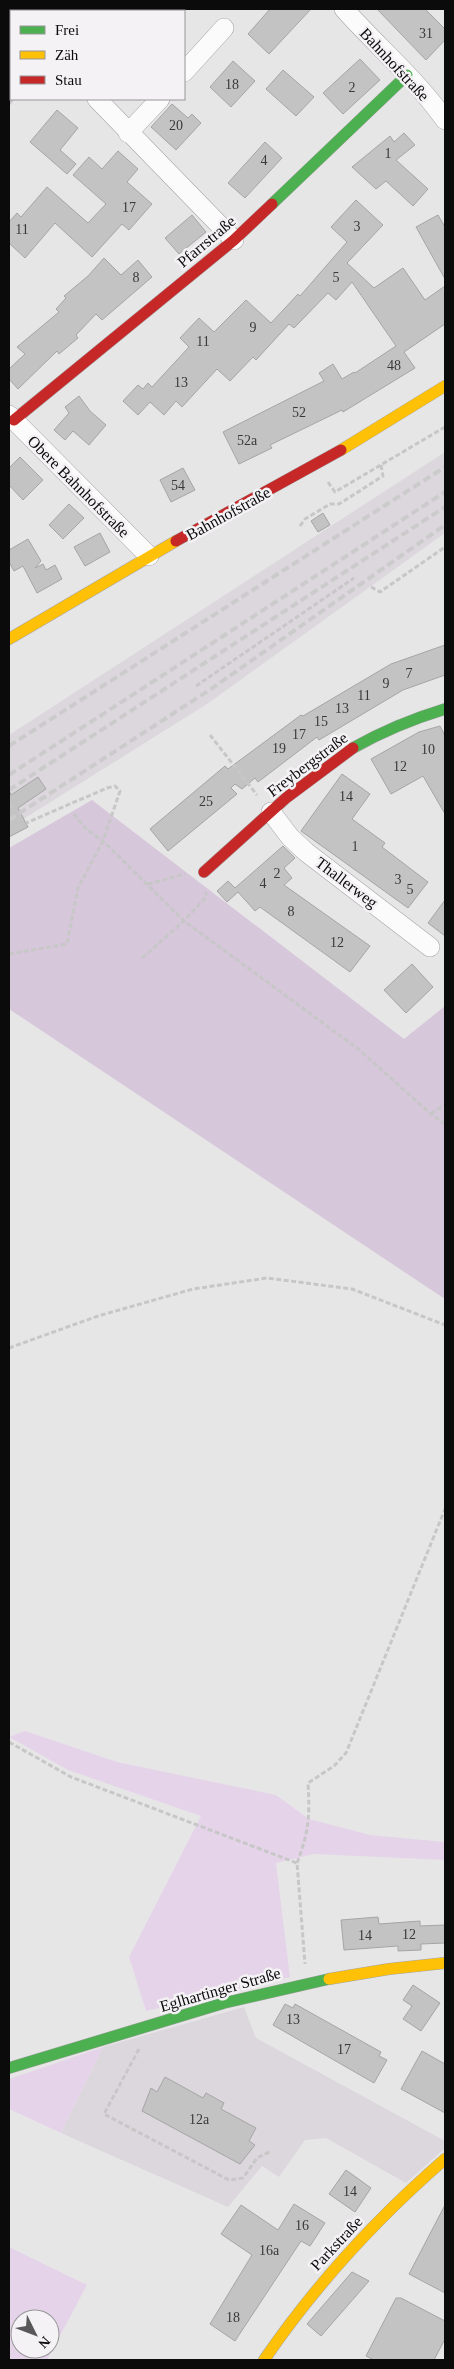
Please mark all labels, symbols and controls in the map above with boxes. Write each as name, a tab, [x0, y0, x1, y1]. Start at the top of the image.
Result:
legend	[10, 10, 185, 100]
text: Frei	[55, 22, 79, 38]
street label: Bahnhofstraße	[357, 24, 433, 104]
house number: 31	[419, 26, 433, 41]
text: Zäh	[55, 47, 79, 63]
text: Stau	[55, 72, 82, 88]
house number: 18	[225, 77, 239, 92]
house number: 2	[349, 80, 356, 95]
house number: 20	[169, 118, 183, 133]
house number: 1	[385, 146, 392, 161]
house number: 4	[261, 153, 268, 168]
house number: 17	[122, 200, 136, 215]
street label: Pfarrstraße	[174, 212, 239, 270]
house number: 3	[354, 219, 361, 234]
house number: 11	[15, 222, 29, 237]
house number: 8	[133, 270, 140, 285]
house number: 5	[333, 270, 340, 285]
house number: 9	[250, 320, 257, 335]
house number: 11	[196, 334, 210, 349]
house number: 48	[387, 358, 401, 373]
house number: 13	[174, 375, 188, 390]
house number: 52	[292, 405, 306, 420]
street label: Obere Bahnhofstraße	[24, 432, 133, 541]
house number: 52a	[237, 433, 258, 448]
house number: 54	[171, 478, 185, 493]
street label: Bahnhofstraße	[183, 483, 273, 543]
house number: 7	[406, 666, 413, 681]
house number: 9	[383, 676, 390, 691]
house number: 11	[357, 688, 371, 703]
house number: 13	[335, 701, 349, 716]
house number: 15	[314, 714, 328, 729]
house number: 17	[292, 727, 306, 742]
street label: Freybergstraße	[264, 729, 351, 801]
house number: 19	[272, 741, 286, 756]
house number: 10	[421, 742, 435, 757]
house number: 12	[393, 759, 407, 774]
house number: 14	[339, 789, 353, 804]
house number: 25	[199, 794, 213, 809]
house number: 1	[352, 839, 359, 854]
street label: Thallerweg	[312, 854, 381, 912]
house number: 2	[274, 866, 281, 881]
house number: 3	[395, 872, 402, 887]
house number: 4	[260, 876, 267, 891]
house number: 5	[407, 882, 414, 897]
house number: 8	[288, 904, 295, 919]
house number: 12	[330, 935, 344, 950]
house number: 12	[402, 1927, 416, 1942]
house number: 14	[358, 1928, 372, 1943]
street label: Eglhartinger Straße	[158, 1964, 283, 2016]
house number: 13	[286, 2012, 300, 2027]
house number: 17	[337, 2042, 351, 2057]
house number: 12a	[189, 2112, 210, 2127]
house number: 14	[343, 2184, 357, 2199]
street label: Parkstraße	[307, 2213, 366, 2274]
house number: 16	[295, 2218, 309, 2233]
house number: 16a	[259, 2243, 280, 2258]
north arrow	[10, 2309, 60, 2359]
house number: 18	[226, 2310, 240, 2325]
text: N	[35, 2334, 53, 2351]

